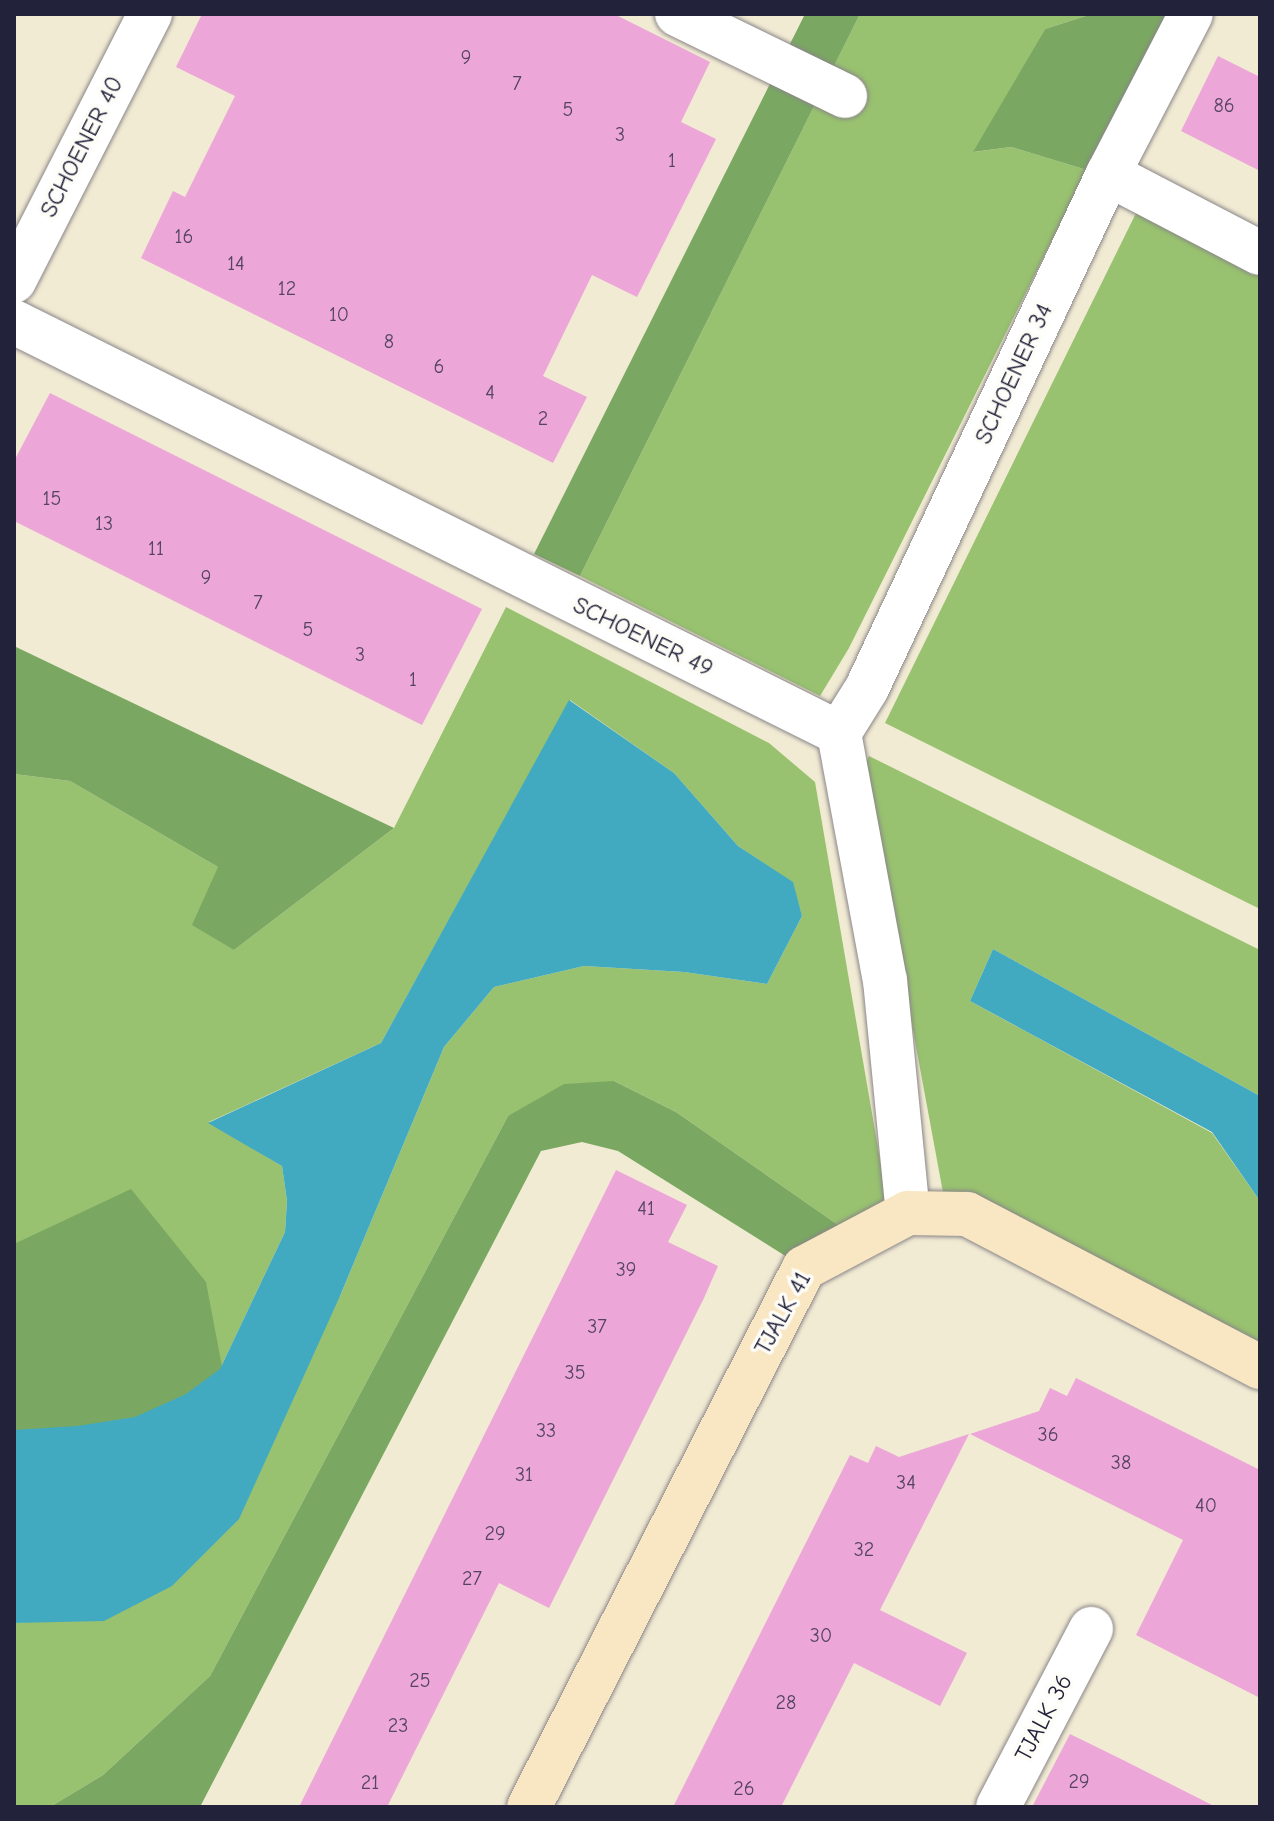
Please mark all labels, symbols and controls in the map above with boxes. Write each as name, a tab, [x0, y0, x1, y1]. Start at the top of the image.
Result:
house number: 9	[461, 45, 471, 69]
house number: 7	[512, 71, 522, 95]
street label: SCHOENER 40	[34, 72, 130, 222]
house number: 86	[1213, 93, 1235, 117]
house number: 5	[563, 97, 573, 121]
house number: 3	[615, 122, 625, 146]
house number: 1	[668, 148, 676, 172]
house number: 16	[175, 224, 193, 248]
house number: 14	[227, 251, 245, 275]
house number: 12	[278, 276, 296, 300]
street label: SCHOENER 34	[969, 299, 1059, 449]
house number: 10	[329, 302, 349, 326]
house number: 8	[384, 329, 394, 353]
house number: 6	[434, 354, 444, 378]
house number: 4	[485, 380, 495, 404]
house number: 2	[538, 406, 548, 430]
house number: 15	[43, 486, 61, 510]
house number: 13	[95, 511, 113, 535]
house number: 11	[148, 536, 164, 560]
house number: 9	[201, 565, 211, 589]
house number: 7	[253, 590, 263, 614]
street label: SCHOENER 49	[568, 591, 718, 683]
house number: 5	[303, 617, 313, 641]
house number: 3	[355, 642, 365, 666]
house number: 1	[409, 667, 417, 691]
house number: 41	[637, 1196, 655, 1220]
house number: 39	[616, 1257, 636, 1281]
street label: TJALK 41	[748, 1266, 818, 1360]
house number: 37	[587, 1314, 607, 1338]
house number: 35	[565, 1360, 585, 1384]
house number: 33	[536, 1418, 556, 1442]
house number: 36	[1038, 1422, 1058, 1446]
house number: 38	[1111, 1450, 1131, 1474]
house number: 31	[515, 1462, 533, 1486]
house number: 34	[896, 1470, 916, 1494]
house number: 40	[1195, 1493, 1217, 1517]
house number: 29	[484, 1521, 506, 1545]
house number: 32	[854, 1537, 874, 1561]
house number: 27	[462, 1566, 482, 1590]
house number: 30	[810, 1623, 832, 1647]
house number: 25	[409, 1668, 431, 1692]
street label: TJALK 36	[1009, 1669, 1079, 1767]
house number: 28	[776, 1690, 796, 1714]
house number: 23	[388, 1713, 408, 1737]
house number: 29	[1068, 1769, 1090, 1793]
house number: 21	[361, 1770, 379, 1794]
house number: 26	[733, 1776, 755, 1800]

